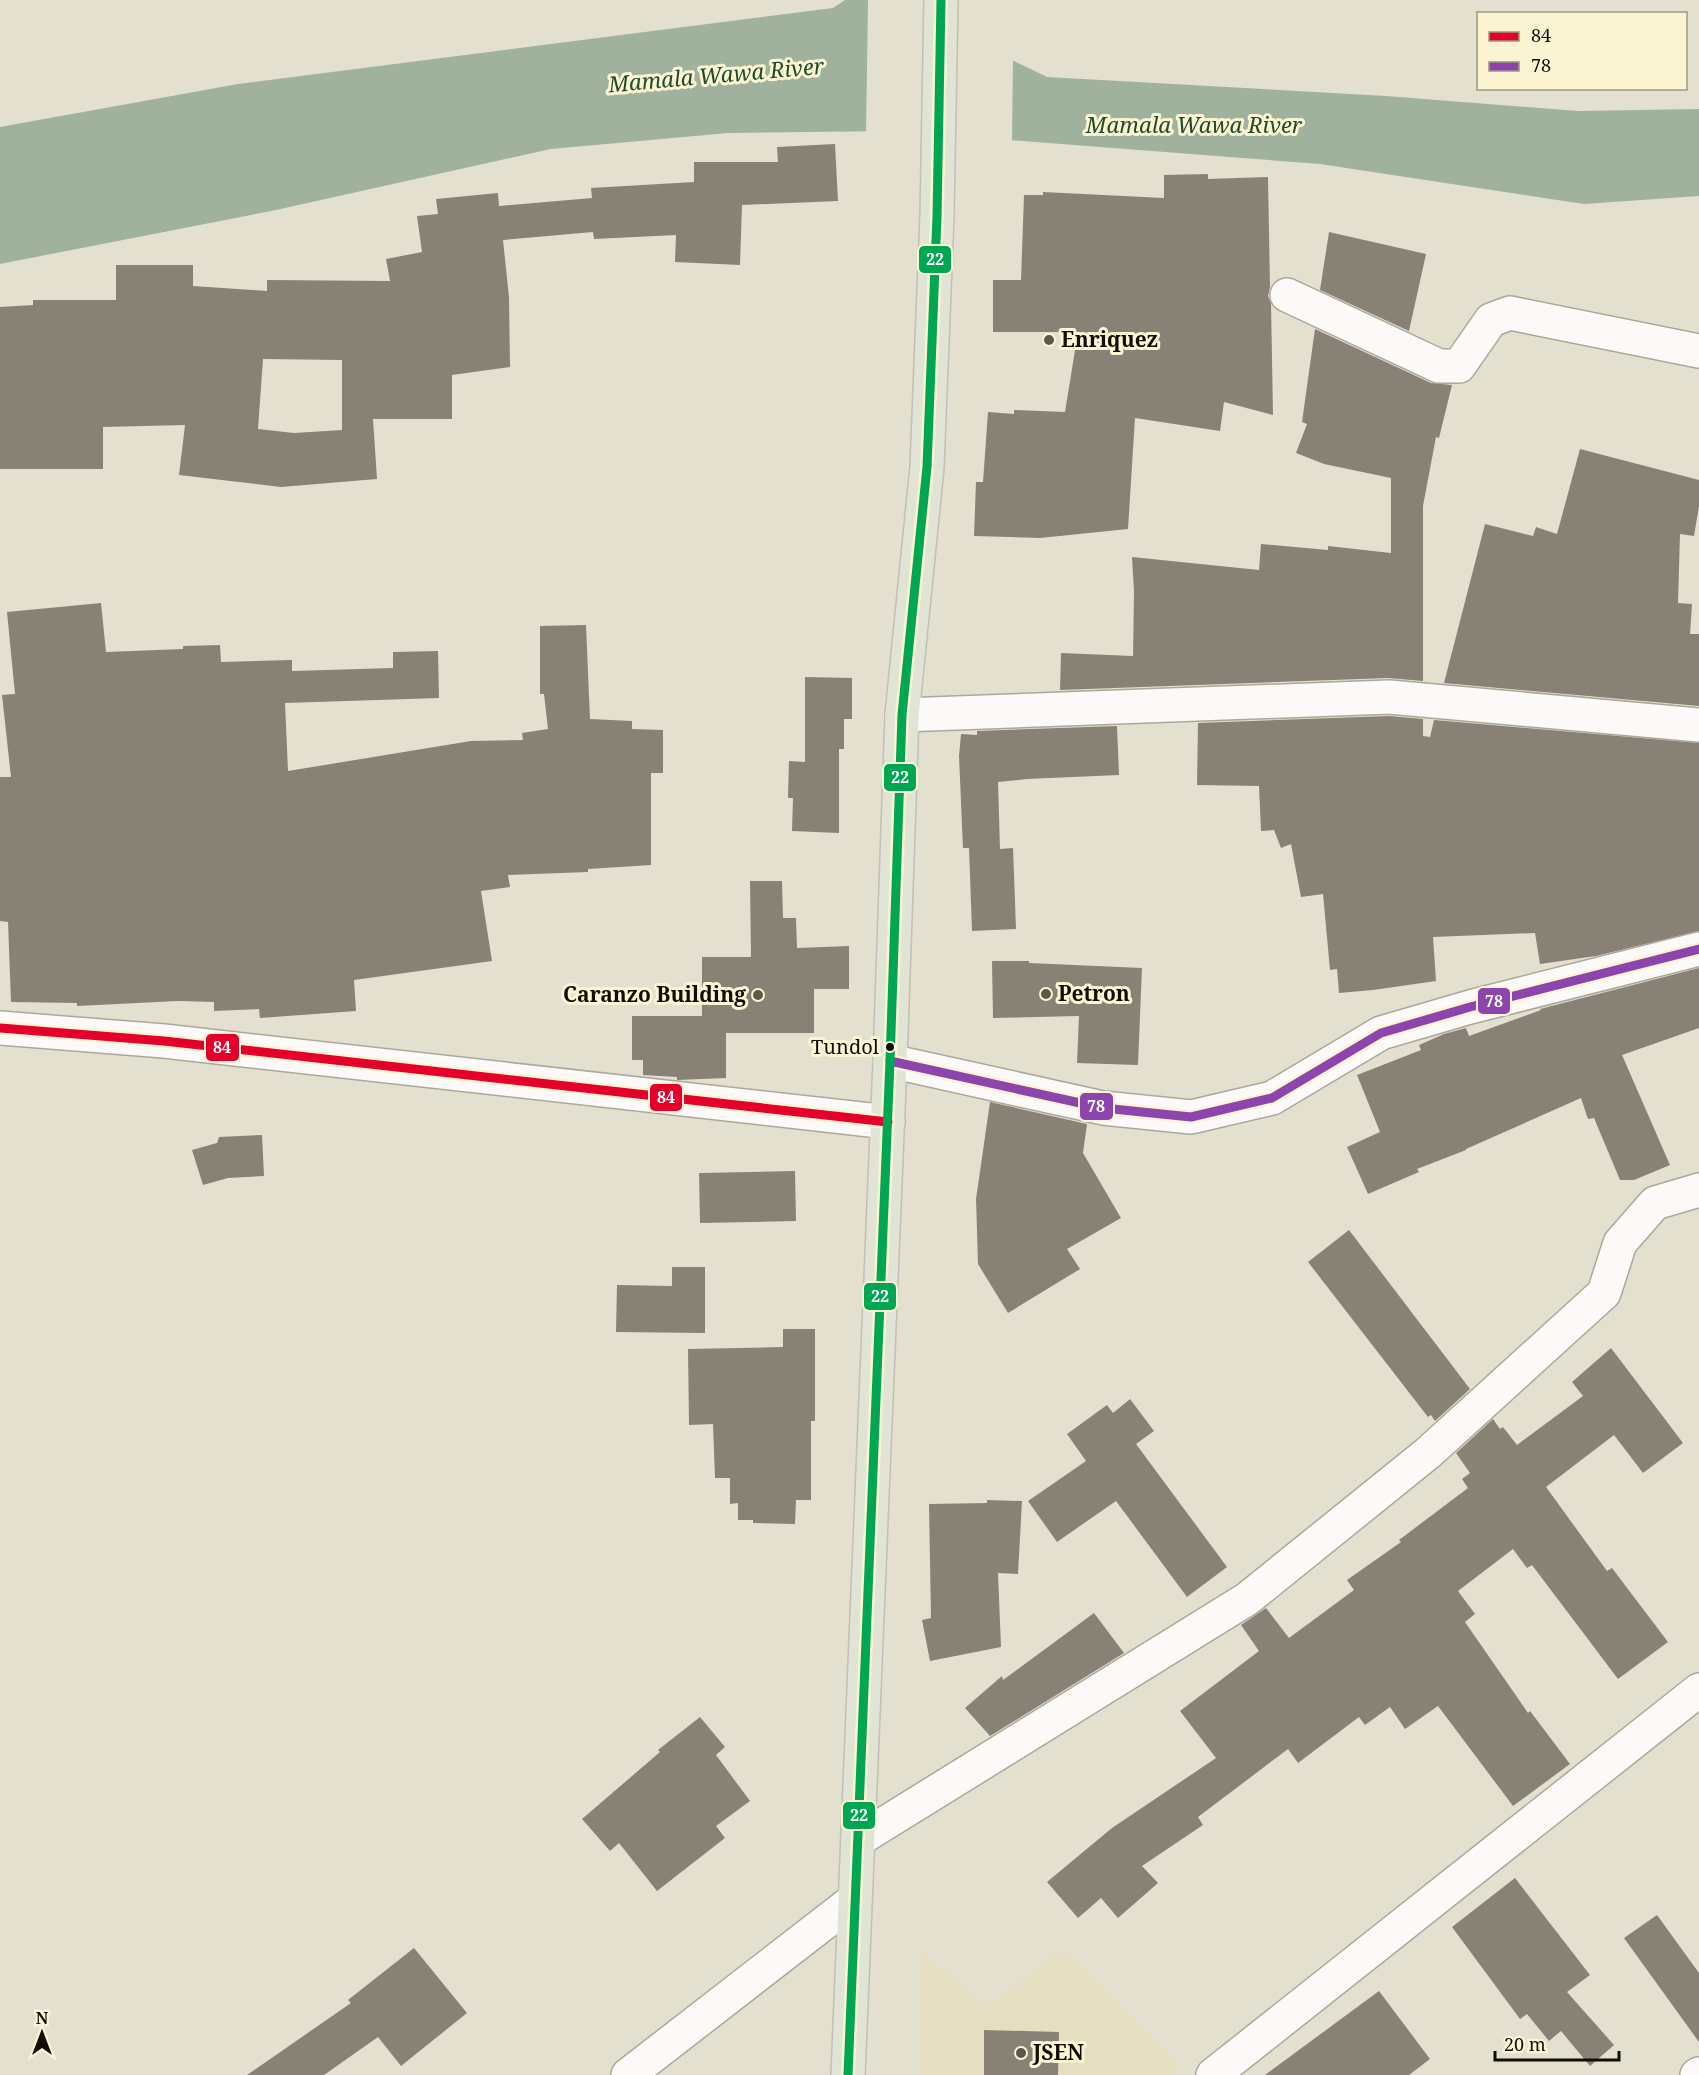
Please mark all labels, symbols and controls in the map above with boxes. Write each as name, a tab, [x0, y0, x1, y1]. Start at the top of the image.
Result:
legend	[1477, 12, 1687, 90]
text: 84	[1531, 23, 1551, 47]
water label: Mamala Wawa River	[606, 50, 826, 98]
text: 78	[1531, 53, 1551, 77]
water label: Mamala Wawa River	[1085, 109, 1303, 139]
line badge: 22	[918, 245, 952, 274]
text: 22	[926, 248, 944, 270]
place label: Enriquez	[1061, 325, 1158, 353]
marker: Enriquez	[1042, 333, 1056, 347]
line badge: 22	[883, 763, 917, 792]
text: 22	[891, 766, 909, 788]
place label: Petron	[1058, 979, 1130, 1007]
place label: Caranzo Building	[563, 980, 746, 1008]
marker: Petron	[1039, 987, 1053, 1001]
line badge: 78	[1477, 987, 1511, 1015]
marker: Caranzo Building	[751, 988, 765, 1002]
text: 78	[1485, 990, 1503, 1012]
line badge: 84	[205, 1033, 240, 1062]
place label: Tundol	[811, 1033, 879, 1060]
text: 84	[213, 1036, 231, 1058]
marker: Tundol	[884, 1041, 896, 1053]
line badge: 84	[649, 1083, 683, 1112]
text: 84	[657, 1086, 675, 1108]
line badge: 78	[1079, 1092, 1114, 1121]
text: 78	[1087, 1095, 1105, 1117]
line badge: 22	[863, 1282, 897, 1311]
text: 22	[871, 1285, 889, 1307]
line badge: 22	[842, 1801, 876, 1830]
text: 22	[850, 1804, 868, 1826]
north arrow	[12, 2003, 72, 2063]
text: N	[36, 2007, 49, 2029]
scale bar	[1495, 2024, 1620, 2062]
text: 20 m	[1504, 2032, 1546, 2056]
place label: JSEN	[1032, 2038, 1084, 2066]
marker: JSEN	[1014, 2046, 1028, 2060]

